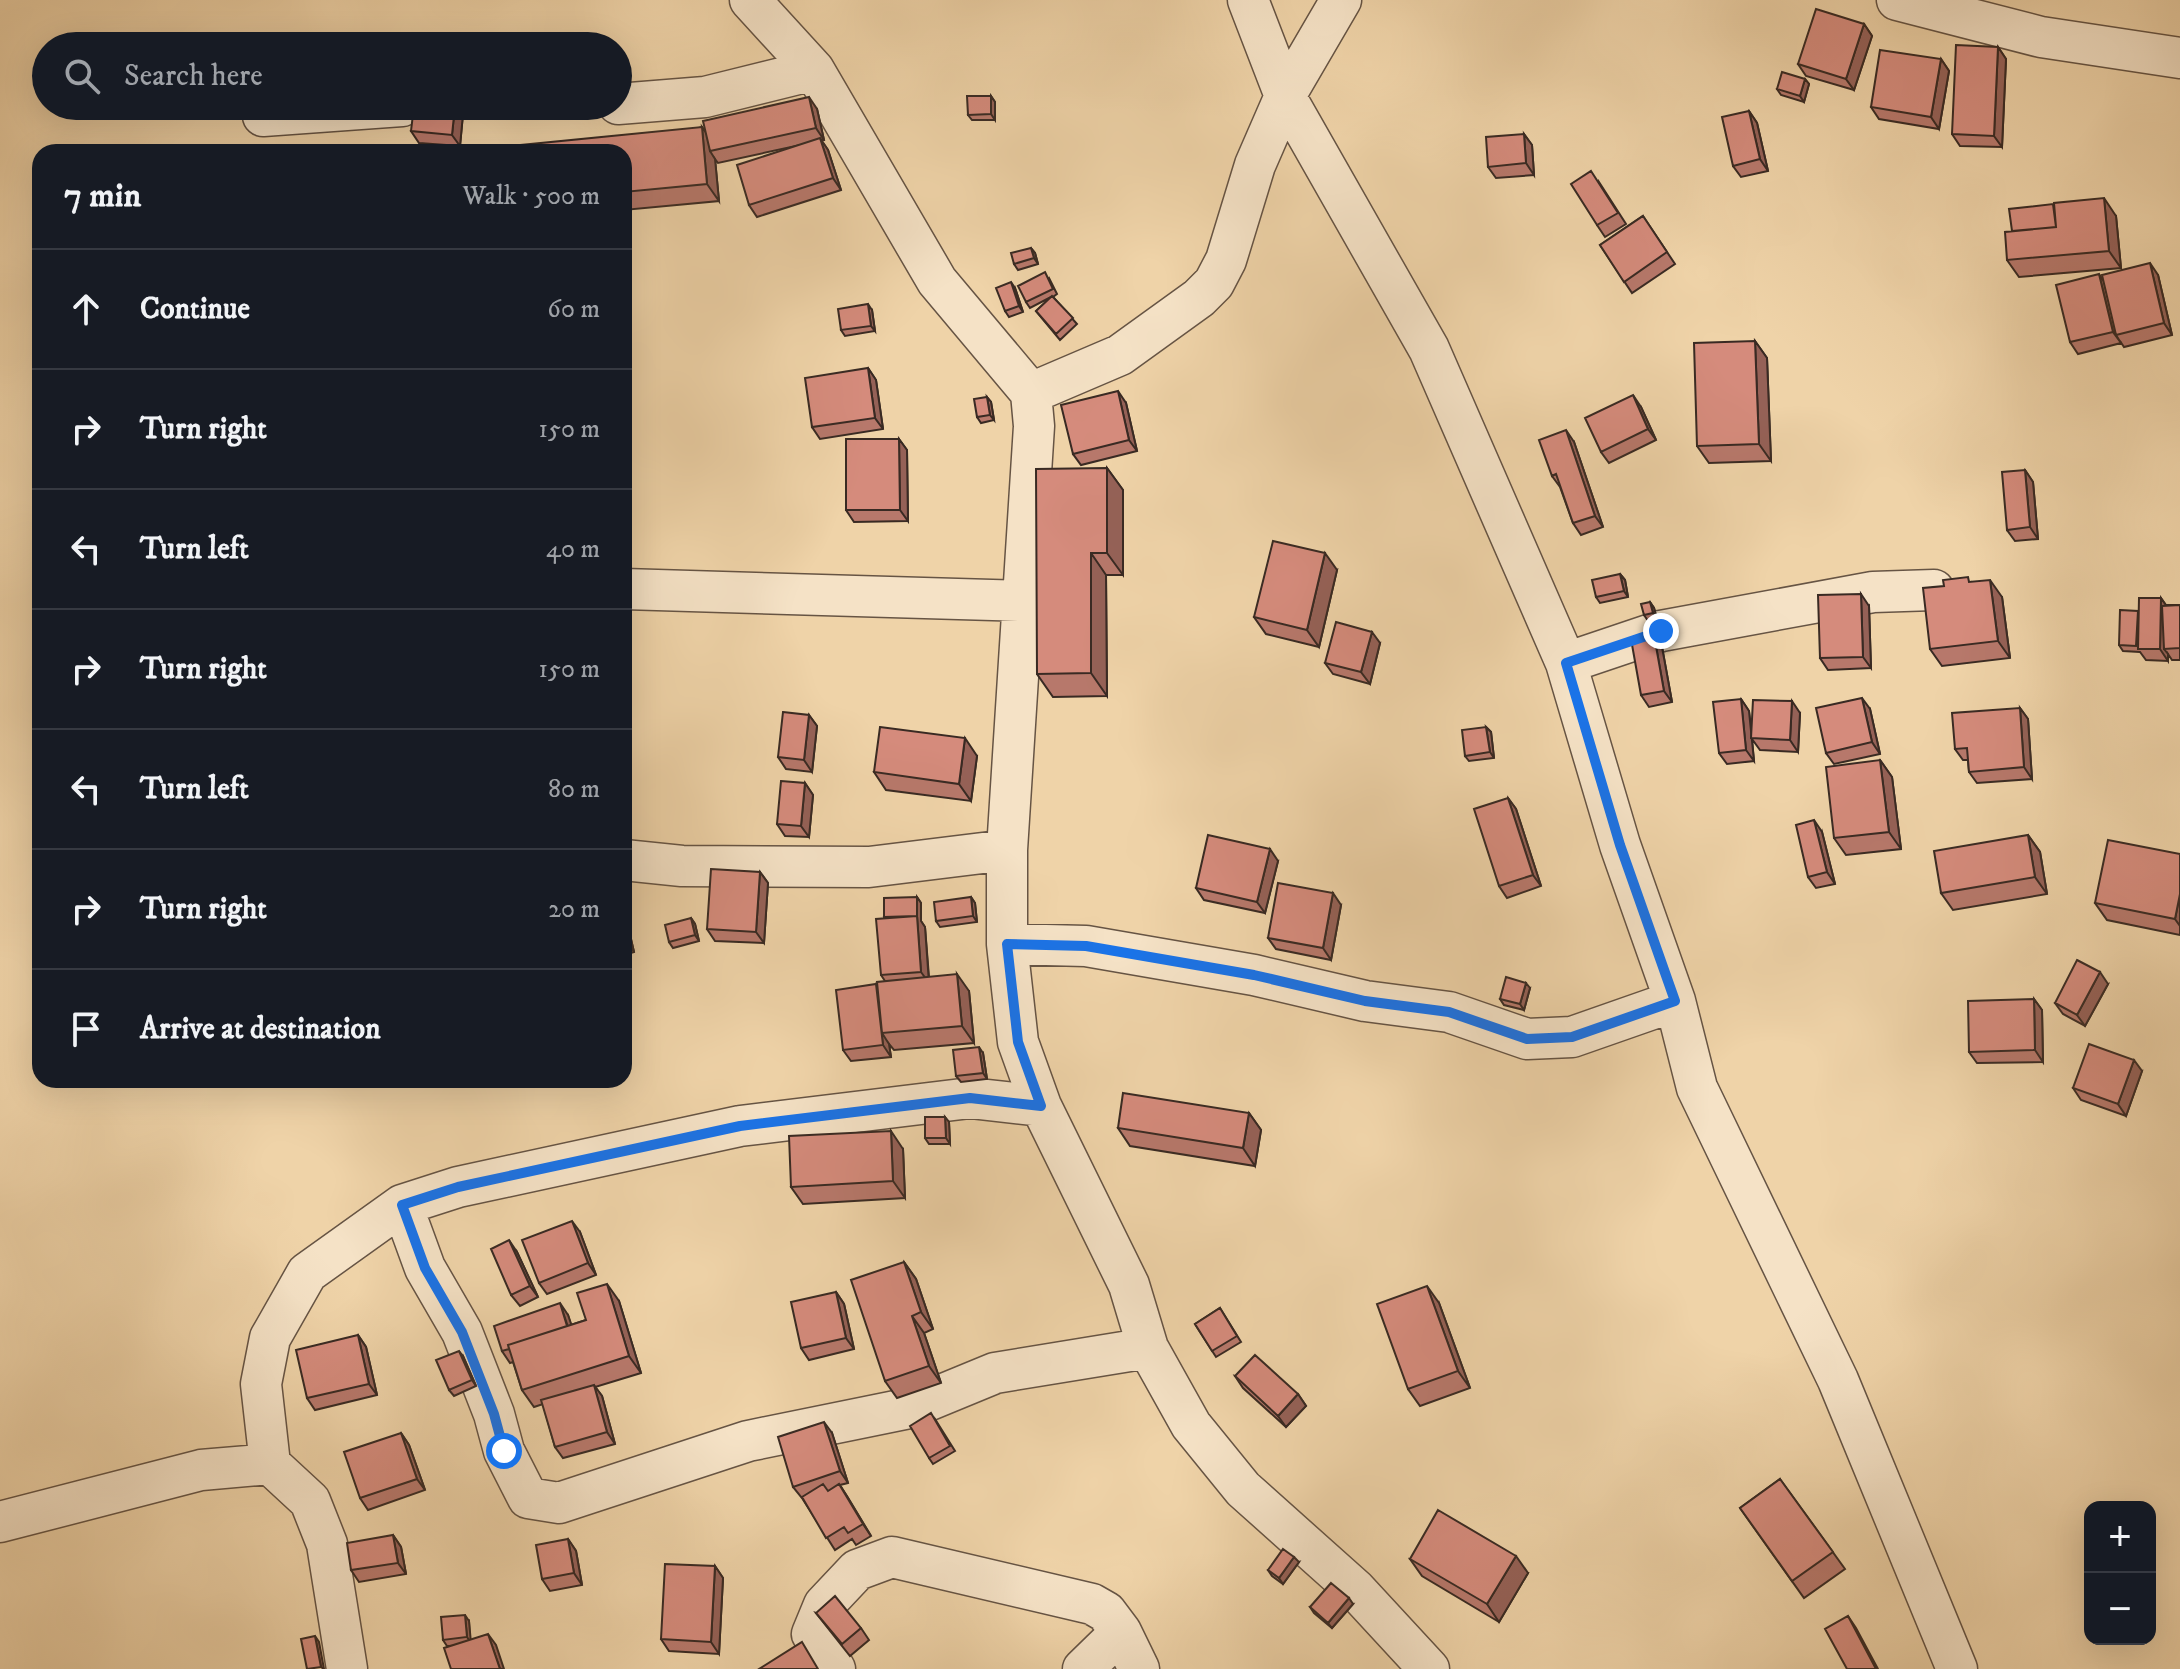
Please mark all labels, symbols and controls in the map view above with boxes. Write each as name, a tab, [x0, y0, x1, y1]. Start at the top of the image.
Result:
search box	[32, 32, 632, 120]
icon: search	[60, 54, 104, 98]
text: Search here	[124, 58, 263, 95]
text: 7 min	[64, 175, 141, 217]
text: Walk · 500 m	[463, 180, 600, 213]
icon: ahead	[64, 287, 108, 331]
text: Continue	[140, 291, 250, 328]
text: 60 m	[547, 293, 600, 326]
icon: right	[64, 407, 108, 451]
text: Turn right	[140, 411, 267, 448]
text: 150 m	[539, 413, 600, 446]
icon: left	[64, 527, 108, 571]
text: Turn left	[140, 531, 249, 568]
text: 40 m	[546, 533, 600, 566]
route end	[1643, 613, 1679, 649]
icon: right	[64, 647, 108, 691]
text: Turn right	[140, 651, 267, 688]
text: 150 m	[539, 653, 600, 686]
icon: left	[64, 767, 108, 811]
text: Turn left	[140, 771, 249, 808]
text: 80 m	[548, 773, 600, 806]
icon: right	[64, 887, 108, 931]
text: Turn right	[140, 891, 267, 928]
text: 20 m	[548, 893, 600, 926]
icon: arrive	[64, 1007, 108, 1051]
text: Arrive at destination	[140, 1011, 381, 1048]
route start	[486, 1433, 522, 1469]
map controls	[2084, 1501, 2156, 1645]
button: +	[2084, 1501, 2156, 1573]
button: −	[2084, 1573, 2156, 1645]

